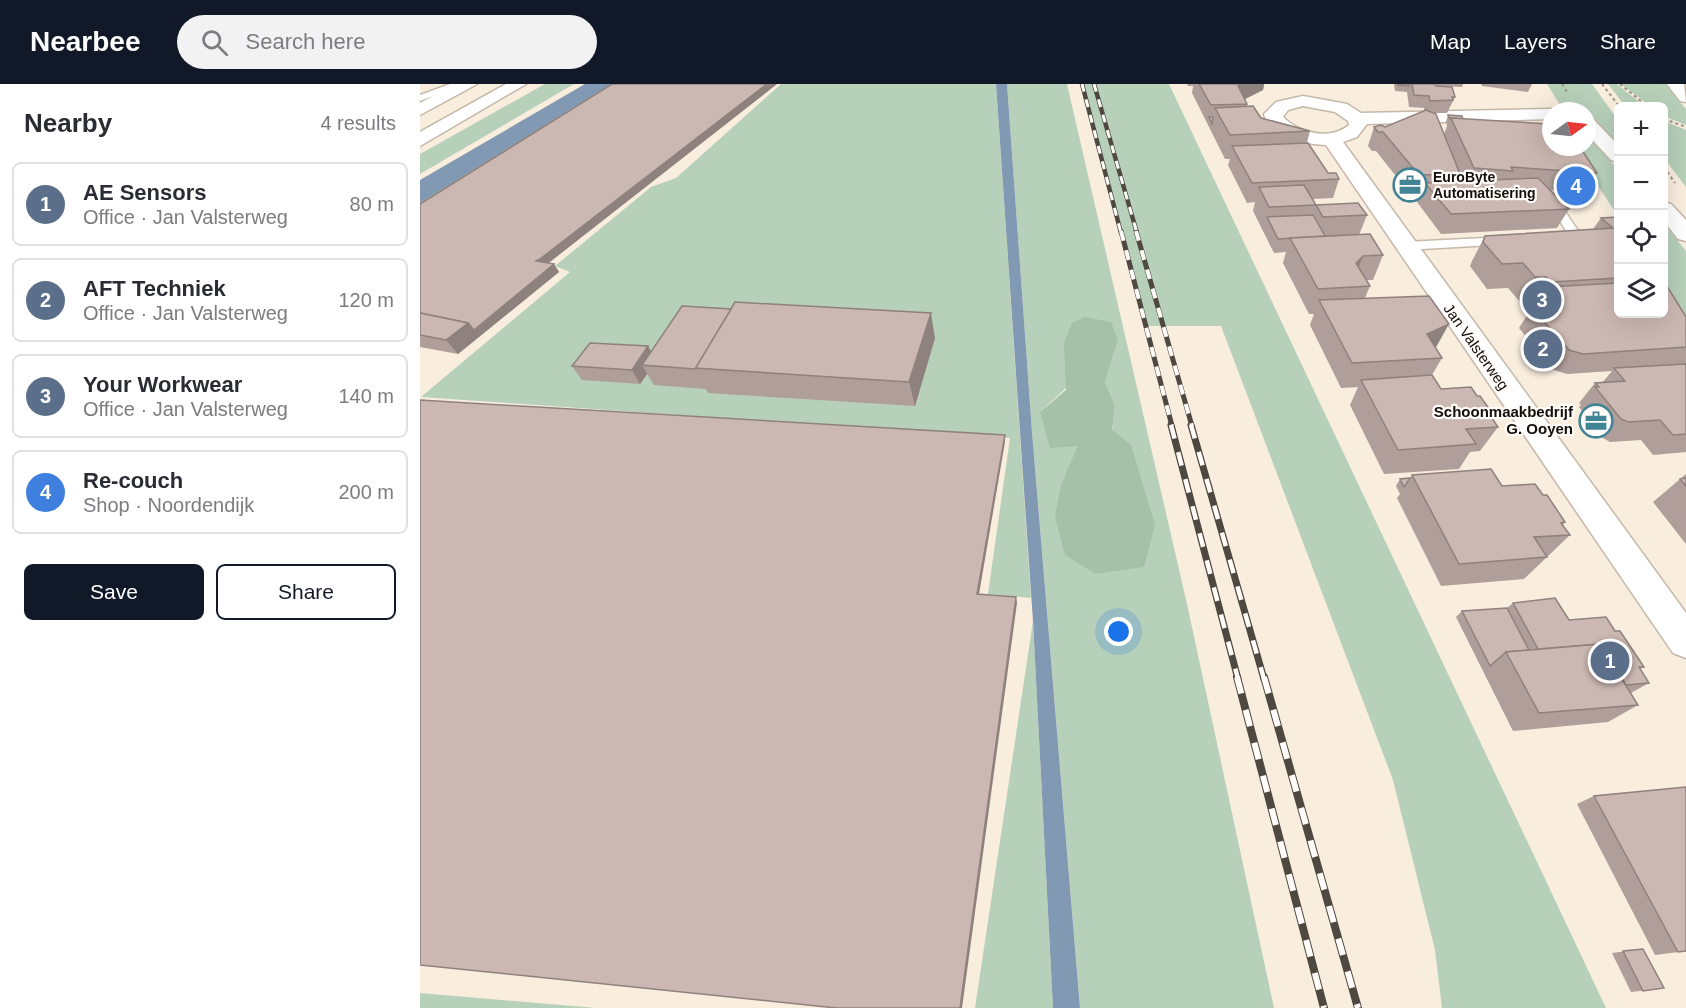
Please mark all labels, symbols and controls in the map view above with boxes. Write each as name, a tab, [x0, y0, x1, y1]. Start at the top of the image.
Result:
search box	[177, 15, 597, 69]
text: Nearbee	[30, 26, 141, 57]
icon: search	[198, 26, 231, 59]
text: Search here	[246, 29, 365, 54]
text: Map	[1430, 30, 1471, 53]
text: Layers	[1504, 30, 1567, 53]
text: Share	[1600, 30, 1656, 53]
north arrow	[1542, 102, 1596, 156]
map controls	[1614, 102, 1668, 318]
button: +	[1614, 102, 1668, 156]
text: Nearby	[24, 108, 112, 138]
text: 4 results	[320, 112, 396, 134]
button: −	[1614, 156, 1668, 210]
pin: 4	[1556, 164, 1596, 208]
office icon: EuroByte Automatisering	[1392, 167, 1428, 203]
place label: EuroByte Automatisering	[1433, 169, 1536, 201]
text: AE Sensors	[83, 180, 207, 205]
text: 1	[40, 193, 51, 215]
text: 80 m	[350, 193, 394, 215]
text: Office · Jan Valsterweg	[83, 206, 288, 228]
button: locate	[1614, 210, 1668, 264]
button: layers	[1614, 264, 1668, 318]
text: AFT Techniek	[83, 276, 226, 301]
pin: 3	[1522, 278, 1562, 322]
text: 2	[40, 289, 51, 311]
text: 120 m	[338, 289, 394, 311]
street label: Jan Valsterweg	[1440, 300, 1512, 393]
text: Office · Jan Valsterweg	[83, 302, 288, 324]
pin: 2	[1524, 326, 1562, 372]
text: Your Workwear	[83, 372, 242, 397]
text: 3	[40, 385, 51, 407]
text: 140 m	[338, 385, 394, 407]
text: Office · Jan Valsterweg	[83, 398, 288, 420]
place label: Schoonmaakbedrijf G. Ooyen	[1434, 403, 1574, 437]
office icon: Schoonmaakbedrijf G. Ooyen	[1578, 403, 1614, 439]
text: Re-couch	[83, 468, 183, 493]
text: 4	[40, 481, 51, 503]
text: 200 m	[338, 481, 394, 503]
text: Shop · Noordendijk	[83, 494, 254, 516]
button: Save	[24, 564, 204, 620]
button: Share	[216, 564, 396, 620]
your location	[1104, 617, 1133, 646]
pin: 1	[1590, 638, 1630, 684]

